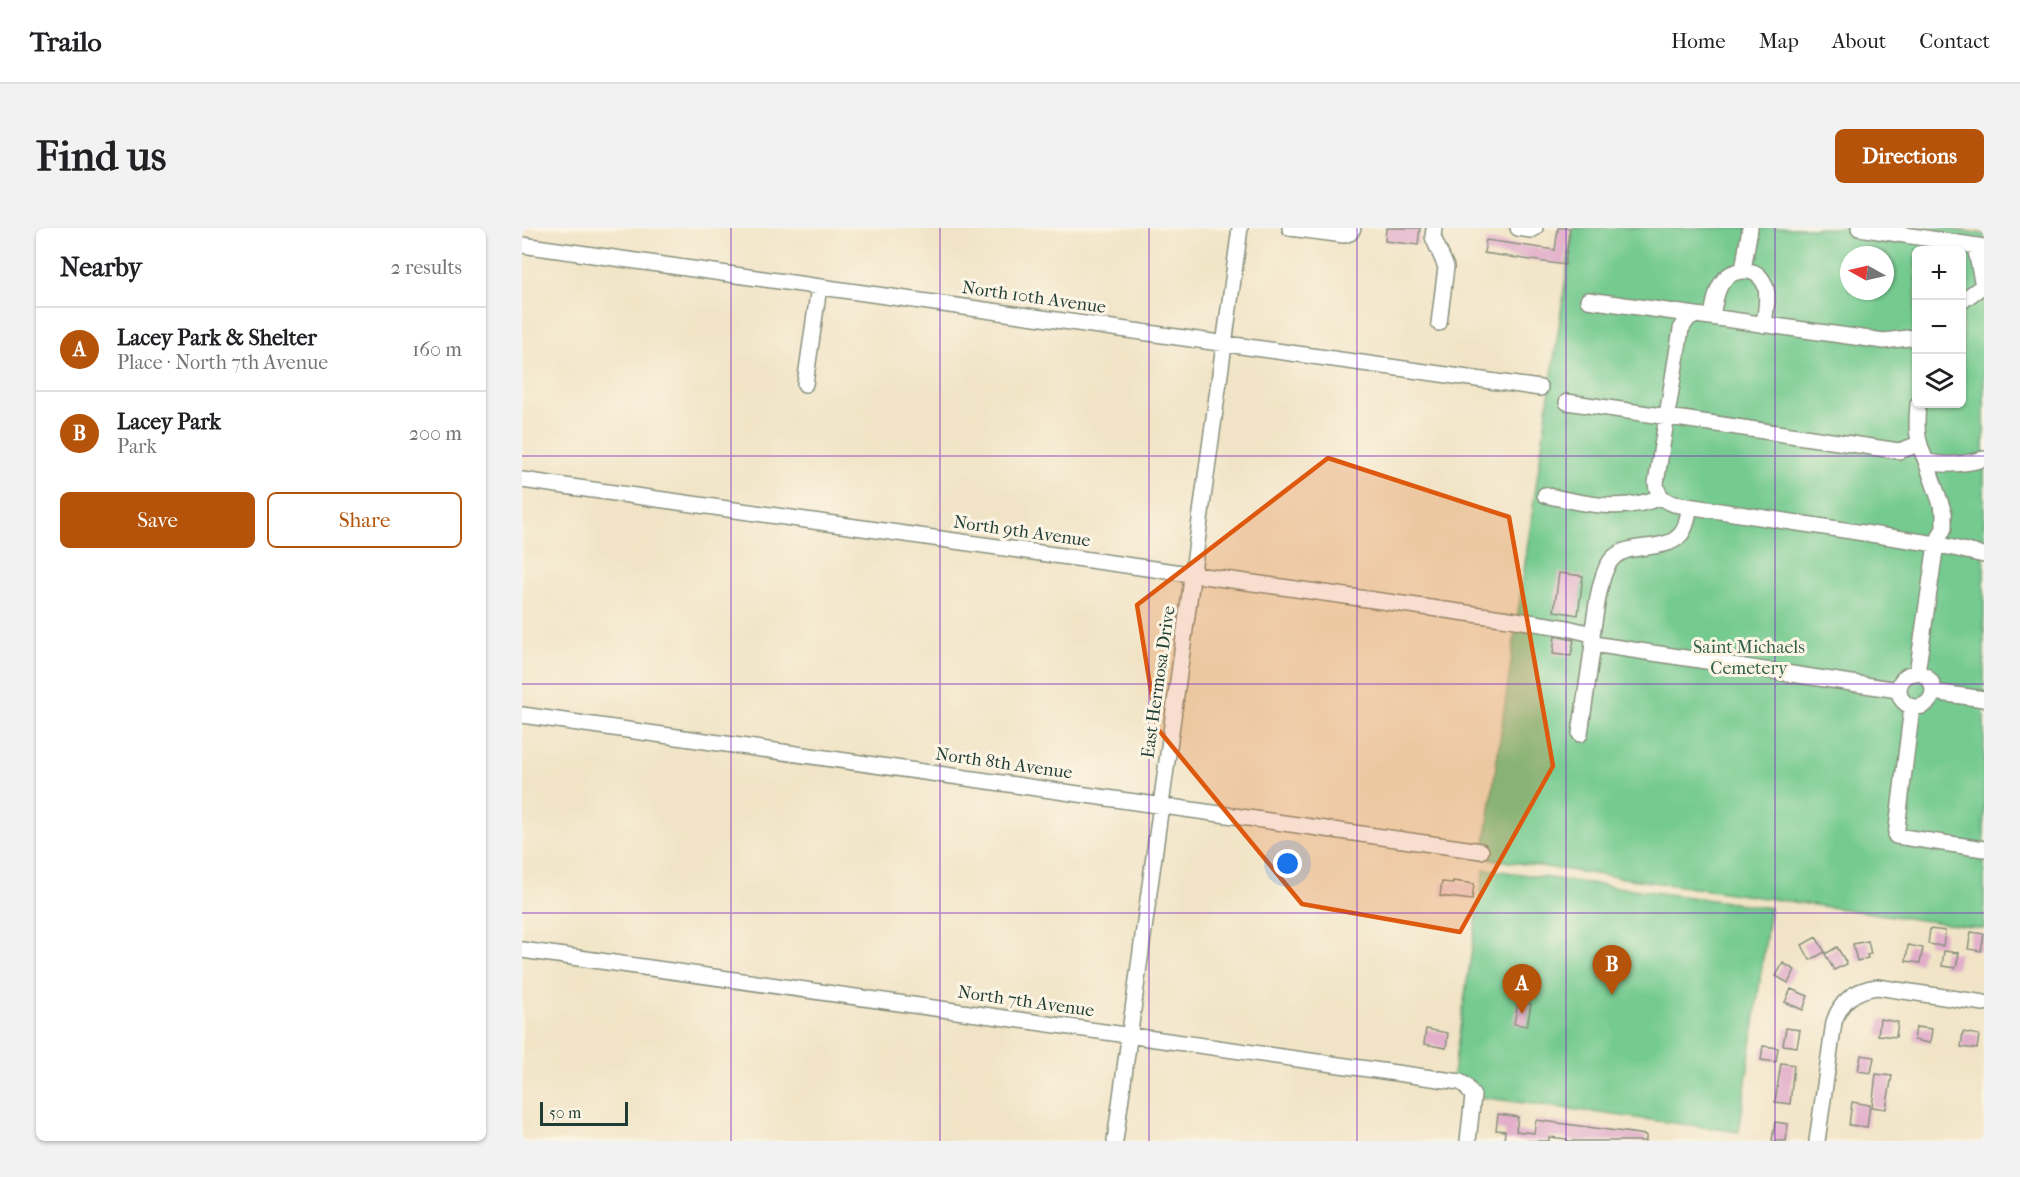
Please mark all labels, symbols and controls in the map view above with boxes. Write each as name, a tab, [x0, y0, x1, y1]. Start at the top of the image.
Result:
text: Trailo	[30, 25, 102, 58]
text: Home	[1671, 29, 1726, 53]
text: Map	[1759, 29, 1799, 53]
text: About	[1832, 29, 1886, 53]
text: Contact	[1919, 29, 1990, 53]
button: Directions	[1835, 129, 1984, 183]
text: Find us	[36, 132, 166, 181]
north arrow	[1840, 246, 1894, 300]
map controls	[1912, 246, 1966, 408]
button: +	[1912, 246, 1966, 300]
text: Nearby	[60, 252, 142, 283]
text: 2 results	[391, 256, 462, 279]
street label: North 10th Avenue	[961, 277, 1107, 318]
button: −	[1912, 300, 1966, 354]
text: Lacey Park & Shelter	[117, 325, 317, 351]
text: A	[73, 338, 86, 361]
text: 160 m	[412, 338, 462, 361]
text: Place · North 7th Avenue	[117, 351, 328, 374]
button: layers	[1912, 354, 1966, 408]
text: Lacey Park	[117, 409, 221, 435]
text: B	[73, 422, 86, 445]
text: 200 m	[409, 422, 462, 445]
text: Park	[117, 435, 157, 458]
button: Save	[60, 492, 255, 548]
button: Share	[267, 492, 462, 548]
street label: North 9th Avenue	[952, 511, 1092, 552]
street label: East Hermosa Drive	[1137, 604, 1180, 760]
park label: Saint Michaels Cemetery	[1693, 637, 1805, 679]
street label: North 8th Avenue	[934, 743, 1074, 784]
your location	[1273, 849, 1302, 878]
pin: B	[1592, 946, 1632, 995]
pin: A	[1502, 964, 1542, 1014]
street label: North 7th Avenue	[956, 982, 1096, 1021]
scale bar	[540, 1099, 628, 1126]
text: 50 m	[549, 1103, 581, 1122]

